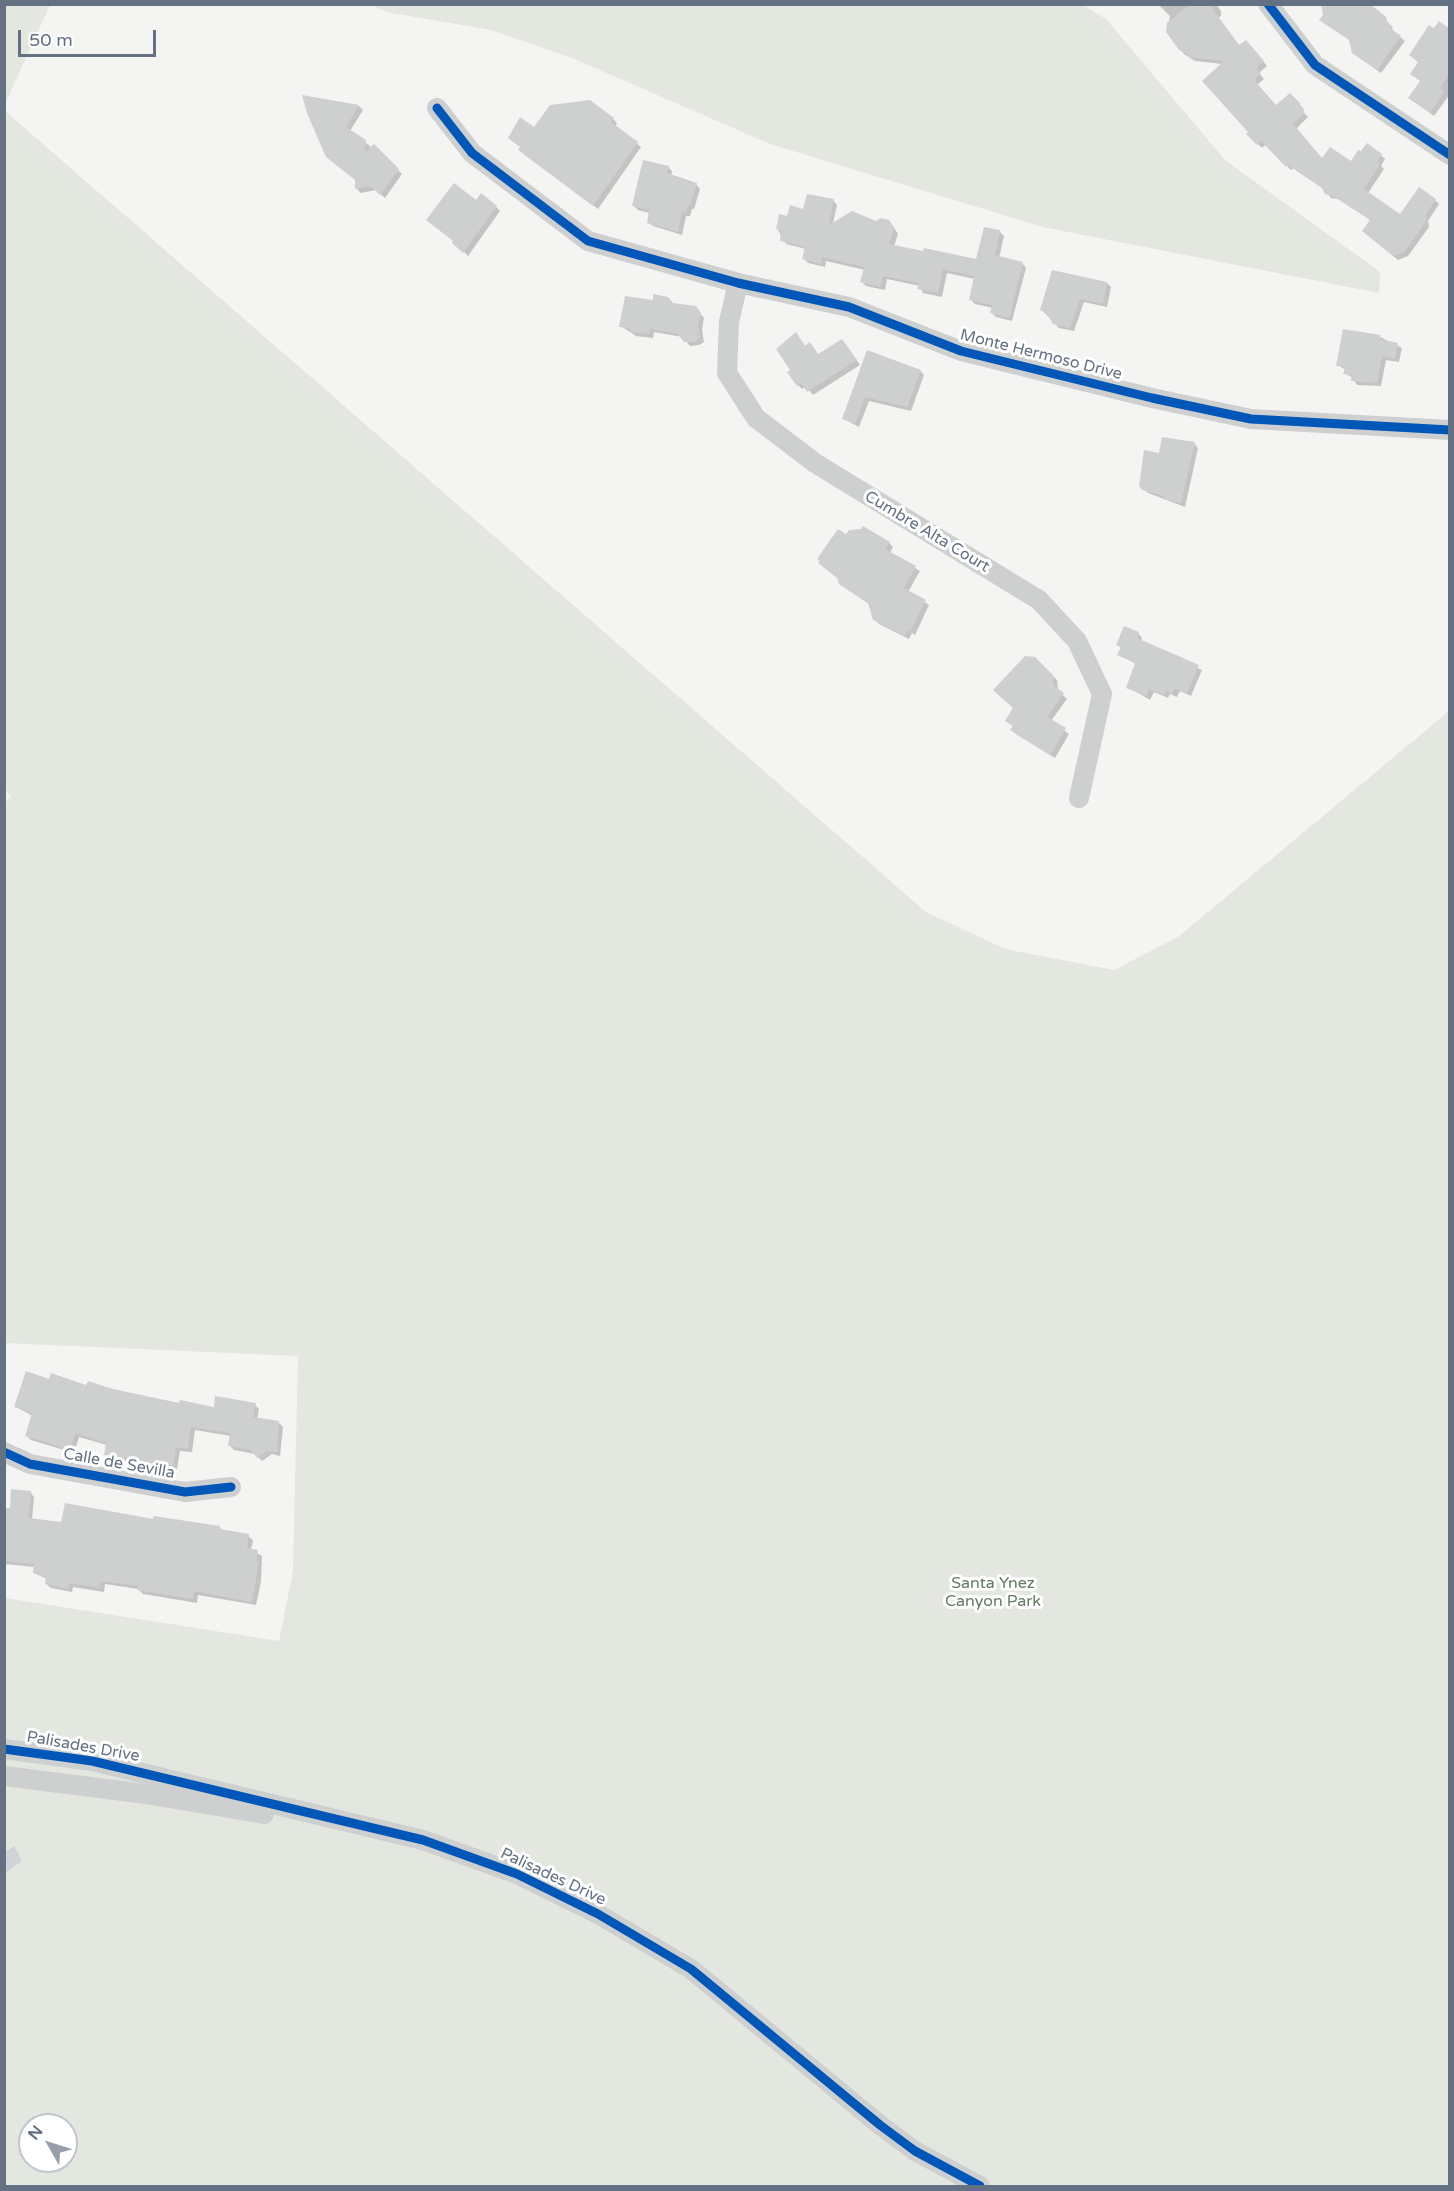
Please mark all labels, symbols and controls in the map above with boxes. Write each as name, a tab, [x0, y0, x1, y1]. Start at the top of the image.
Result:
scale bar	[21, 18, 159, 56]
text: 50 m	[29, 29, 73, 51]
street label: Monte Hermoso Drive	[958, 326, 1124, 384]
street label: Cumbre Alta Court	[861, 487, 993, 577]
street label: Calle de Sevilla	[62, 1445, 176, 1483]
park label: Santa Ynez Canyon Park	[945, 1574, 1041, 1612]
street label: Palisades Drive	[25, 1728, 141, 1766]
street label: Palisades Drive	[497, 1844, 609, 1910]
north arrow	[18, 2113, 78, 2173]
text: N	[24, 2122, 47, 2144]

